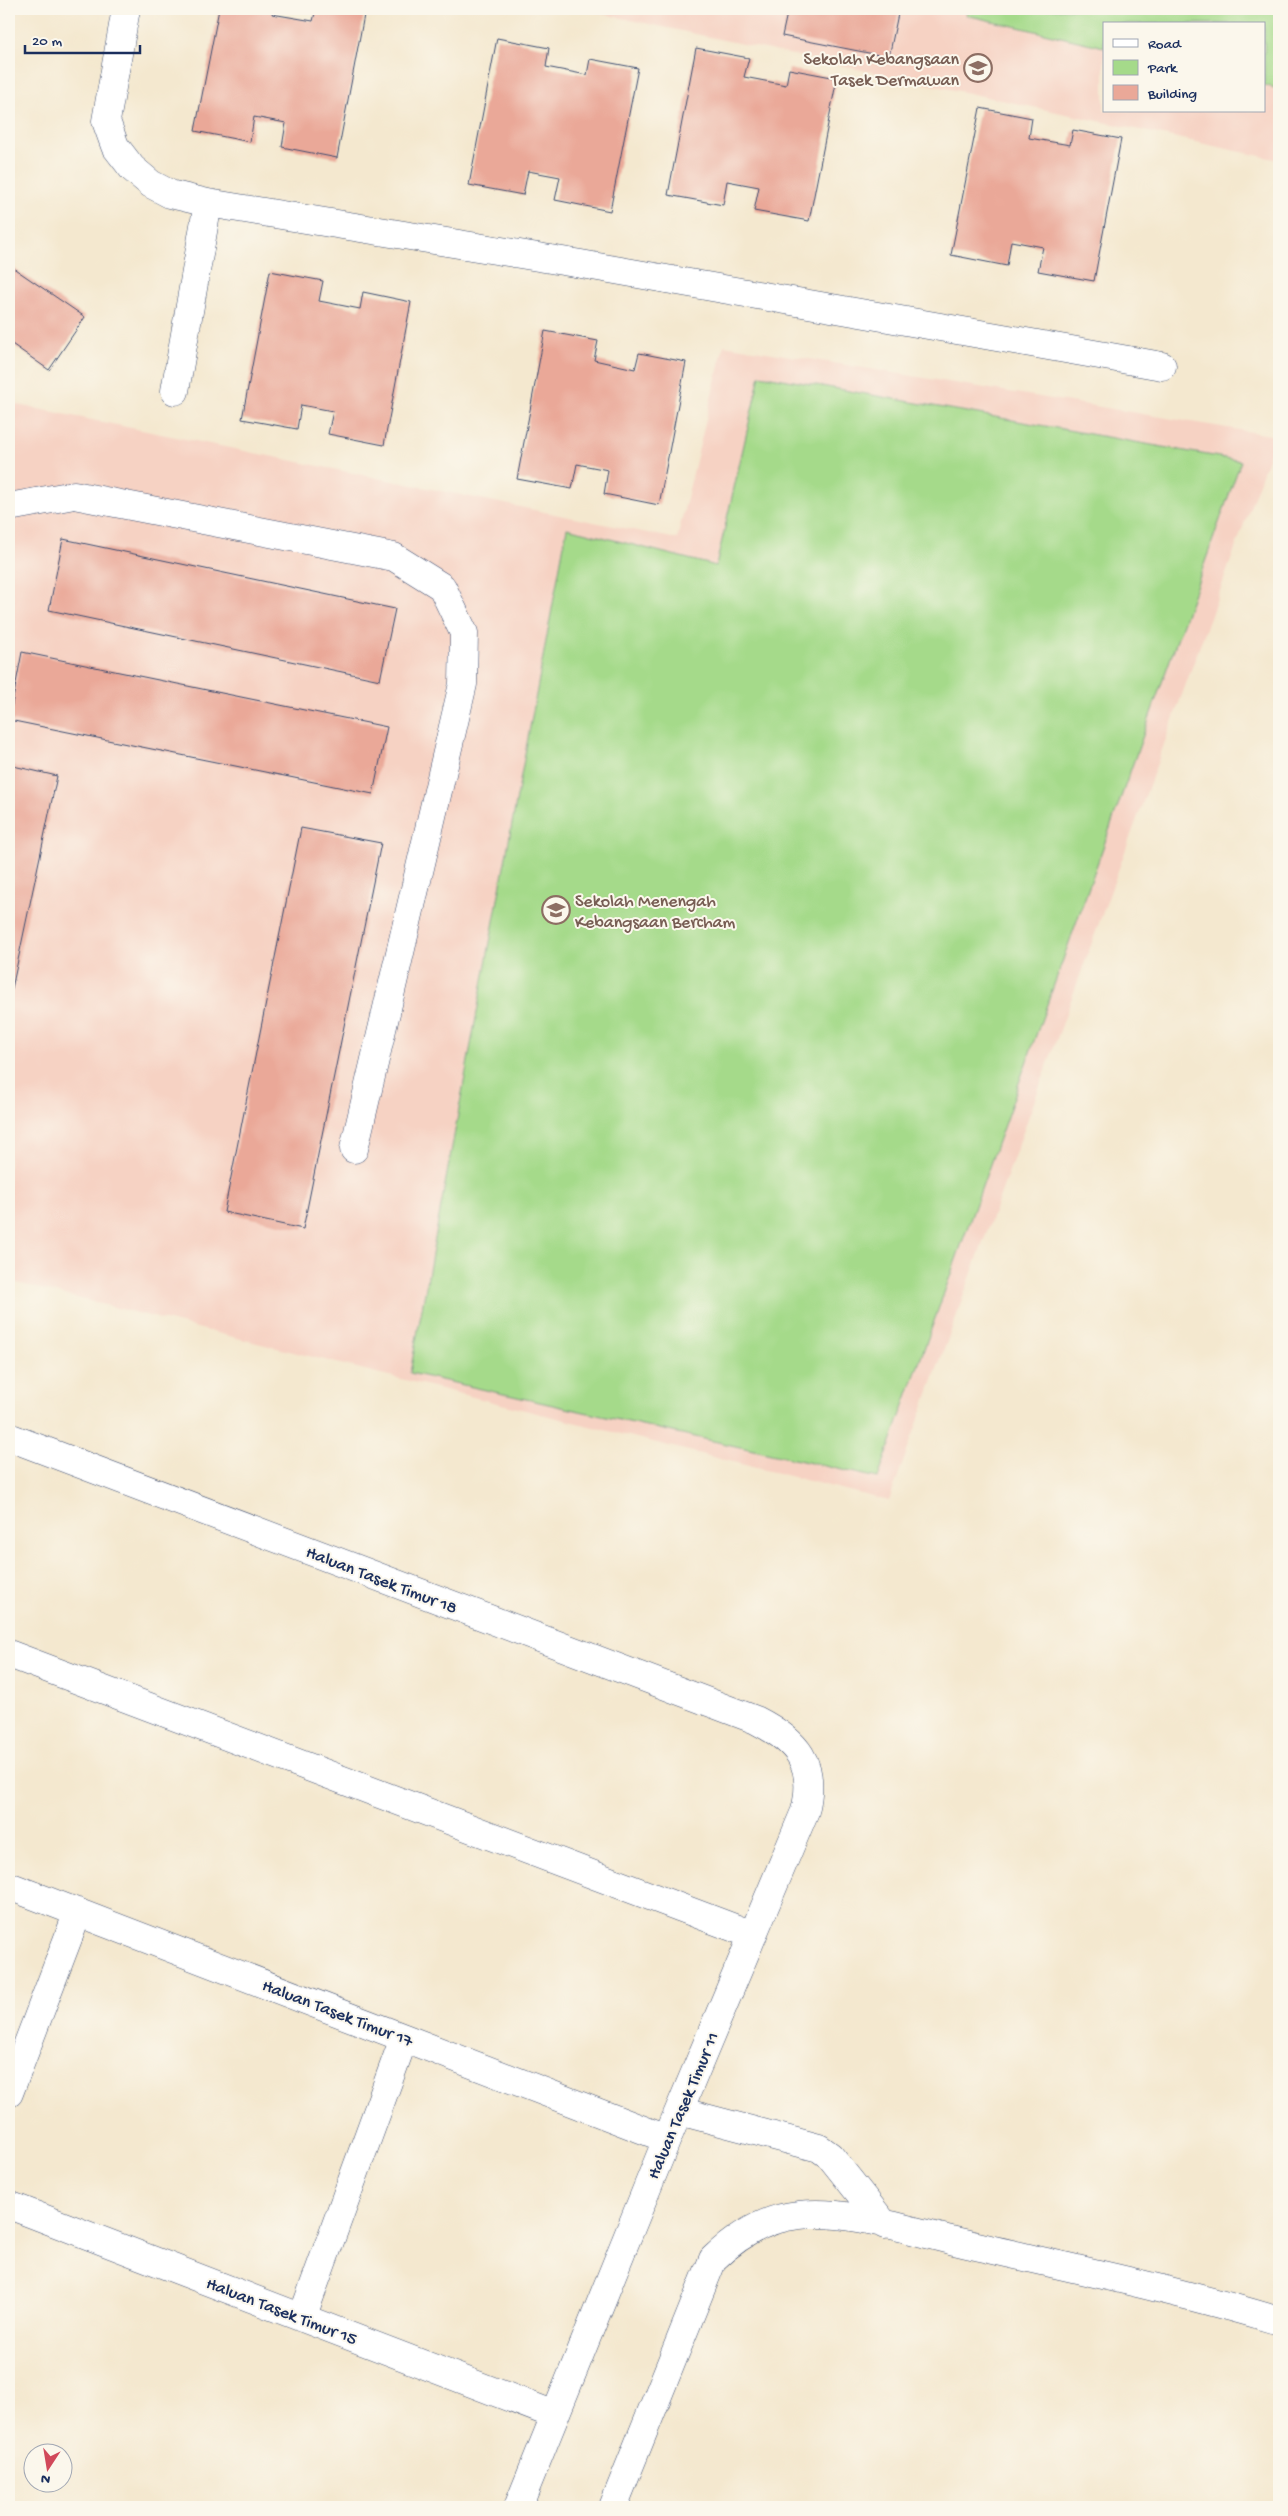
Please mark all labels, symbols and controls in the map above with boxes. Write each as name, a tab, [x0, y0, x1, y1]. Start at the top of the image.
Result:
scale bar	[25, 22, 140, 54]
legend	[1103, 22, 1266, 112]
text: 20 m	[32, 33, 62, 51]
text: Road	[1148, 36, 1182, 54]
place label: Sekolah Kebangsaan Tasek Dermawan	[803, 50, 959, 92]
school or university icon: Sekolah Kebangsaan Tasek Dermawan	[963, 53, 993, 83]
text: Park	[1147, 60, 1178, 78]
text: Building	[1147, 86, 1197, 104]
place label: Sekolah Menengah Kebangsaan Bercham	[575, 892, 736, 934]
school or university icon: Sekolah Menengah Kebangsaan Bercham	[541, 895, 571, 925]
street label: Haluan Tasek Timur 18	[302, 1543, 460, 1620]
street label: Haluan Tasek Timur 17	[259, 1976, 416, 2053]
street label: Haluan Tasek Timur 11	[644, 2029, 725, 2183]
street label: Haluan Tasek Timur 15	[203, 2274, 360, 2351]
north arrow	[22, 2444, 72, 2494]
text: N	[40, 2469, 52, 2488]

